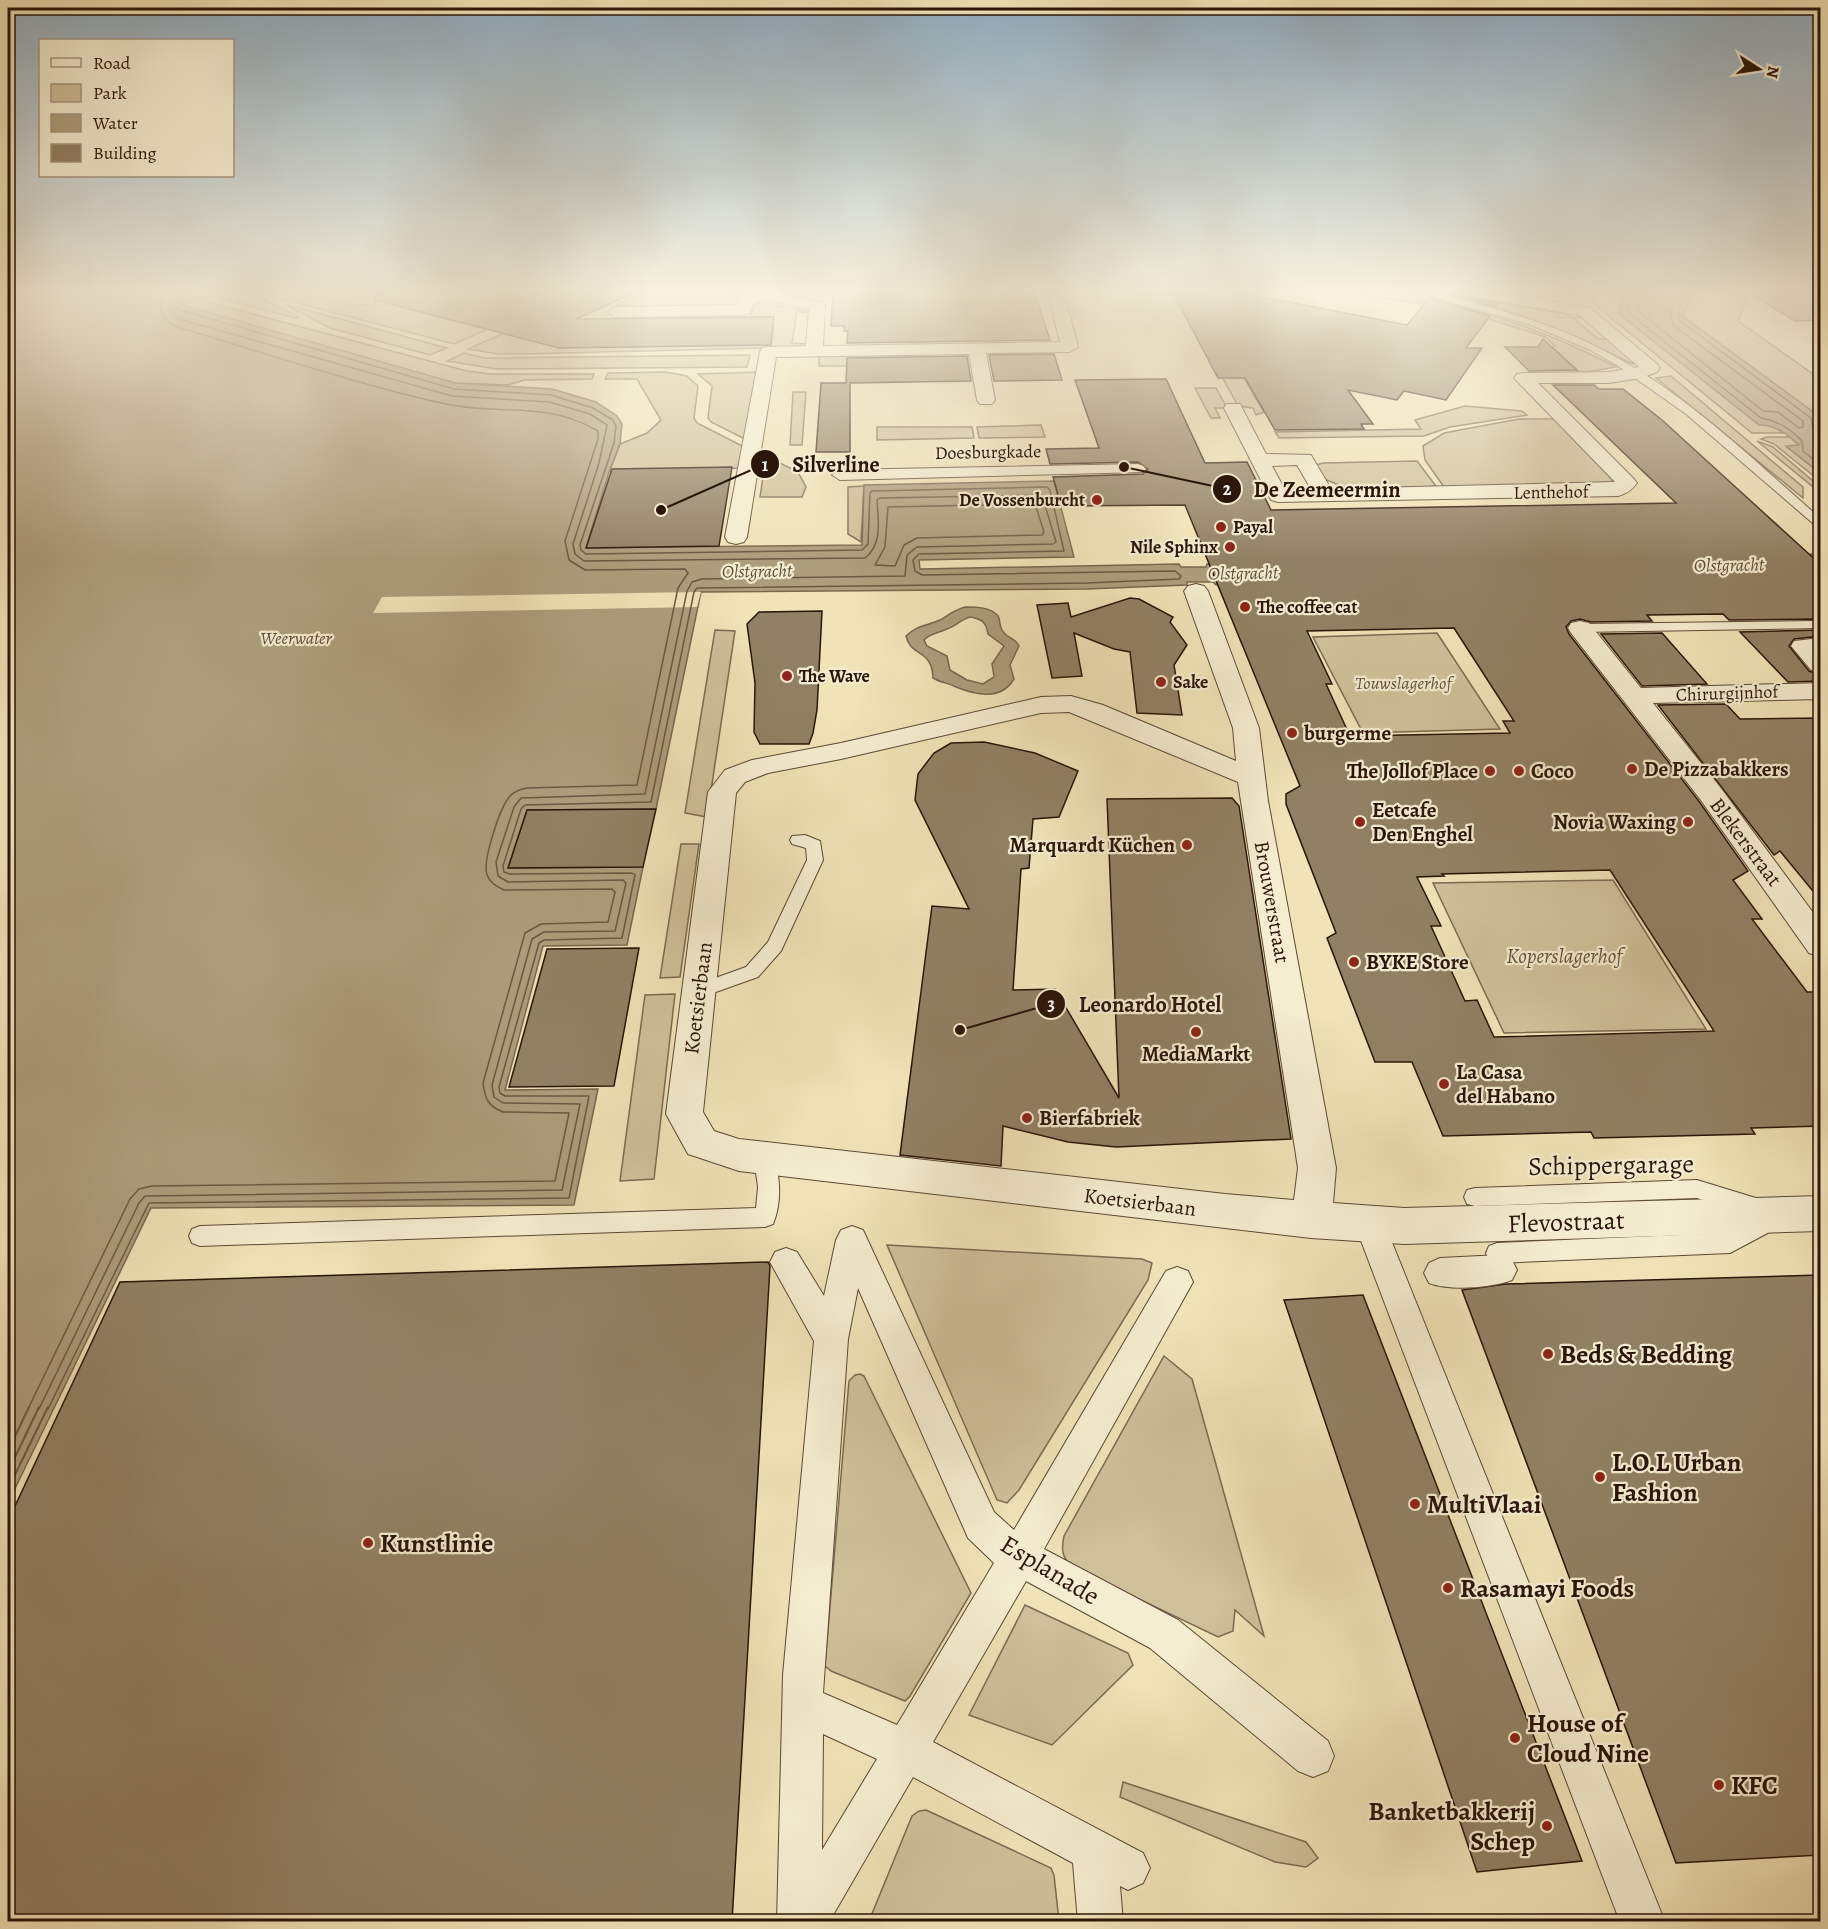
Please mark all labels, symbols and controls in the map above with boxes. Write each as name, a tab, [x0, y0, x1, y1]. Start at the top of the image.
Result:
legend	[39, 39, 234, 177]
north arrow	[1729, 39, 1789, 99]
text: Road	[93, 51, 131, 75]
text: N	[1761, 64, 1785, 80]
text: Park	[93, 81, 127, 105]
text: Water	[92, 111, 138, 135]
text: Building	[93, 141, 157, 165]
street label: Doesburgkade	[935, 439, 1041, 465]
callout: Silverline	[750, 444, 892, 484]
text: Silverline	[792, 450, 880, 480]
text: 1	[762, 453, 769, 477]
callout: De Zeemeermin	[1212, 469, 1413, 509]
text: De Zeemeermin	[1253, 475, 1401, 505]
text: 2	[1223, 477, 1232, 501]
street label: Lenthehof	[1513, 479, 1592, 505]
place label: De Vossenburcht	[959, 488, 1085, 512]
marker: De Vossenburcht	[1090, 493, 1104, 507]
place label: Payal	[1233, 515, 1273, 539]
marker: Payal	[1214, 520, 1228, 534]
place label: Nile Sphinx	[1130, 535, 1218, 559]
marker: Nile Sphinx	[1223, 540, 1237, 554]
water label: Olstgracht	[1694, 552, 1765, 578]
water label: Olstgracht	[722, 558, 793, 584]
water label: Olstgracht	[1208, 560, 1279, 586]
place label: The coffee cat	[1257, 595, 1358, 619]
marker: The coffee cat	[1238, 600, 1252, 614]
water label: Weerwater	[260, 626, 332, 650]
place label: The Wave	[799, 664, 870, 688]
marker: The Wave	[780, 669, 794, 683]
place label: Sake	[1173, 670, 1208, 694]
park label: Touwslagerhof	[1355, 671, 1454, 695]
marker: Sake	[1154, 675, 1168, 689]
street label: Chirurgijnhof	[1675, 679, 1782, 707]
place label: burgerme	[1303, 719, 1391, 747]
marker: burgerme	[1285, 726, 1299, 740]
place label: De Pizzabakkers	[1644, 755, 1789, 783]
place label: The Jollof Place	[1347, 757, 1478, 785]
place label: Coco	[1531, 757, 1574, 785]
marker: De Pizzabakkers	[1625, 762, 1639, 776]
marker: The Jollof Place	[1483, 764, 1497, 778]
marker: Coco	[1512, 764, 1526, 778]
street label: Blekerstraat	[1703, 792, 1789, 892]
place label: Eetcafe Den Enghel	[1372, 796, 1473, 848]
place label: Novia Waxing	[1553, 808, 1676, 836]
marker: Eetcafe Den Enghel	[1353, 815, 1367, 829]
marker: Novia Waxing	[1681, 815, 1695, 829]
place label: Marquardt Küchen	[1010, 831, 1175, 859]
marker: Marquardt Küchen	[1180, 838, 1194, 852]
street label: Brouwerstraat	[1247, 839, 1297, 965]
street label: Koetsierbaan	[677, 940, 719, 1056]
park label: Koperslagerhof	[1506, 942, 1626, 970]
place label: BYKE Store	[1366, 948, 1469, 976]
marker: BYKE Store	[1347, 955, 1361, 969]
callout: Leonardo Hotel	[1036, 984, 1233, 1024]
text: Leonardo Hotel	[1079, 990, 1221, 1020]
text: 3	[1047, 992, 1055, 1016]
marker: MediaMarkt	[1189, 1025, 1203, 1039]
place label: MediaMarkt	[1142, 1040, 1250, 1068]
place label: La Casa del Habano	[1456, 1058, 1555, 1110]
marker: La Casa del Habano	[1437, 1077, 1451, 1091]
place label: Bierfabriek	[1039, 1104, 1140, 1132]
marker: Bierfabriek	[1020, 1111, 1034, 1125]
street label: Schippergarage	[1528, 1146, 1694, 1184]
street label: Koetsierbaan	[1082, 1181, 1198, 1223]
street label: Flevostraat	[1507, 1202, 1625, 1242]
place label: Beds & Bedding	[1560, 1337, 1733, 1372]
marker: Beds & Bedding	[1541, 1347, 1555, 1361]
place label: L.O.L Urban Fashion	[1612, 1445, 1742, 1510]
marker: L.O.L Urban Fashion	[1593, 1470, 1607, 1484]
place label: MultiVlaai	[1427, 1487, 1541, 1522]
marker: MultiVlaai	[1408, 1497, 1422, 1511]
place label: Kunstlinie	[380, 1526, 493, 1561]
street label: Esplanade	[994, 1527, 1106, 1613]
marker: Kunstlinie	[361, 1536, 375, 1550]
place label: Rasamayi Foods	[1460, 1571, 1634, 1606]
marker: Rasamayi Foods	[1441, 1581, 1455, 1595]
place label: House of Cloud Nine	[1527, 1706, 1649, 1771]
marker: House of Cloud Nine	[1508, 1731, 1522, 1745]
place label: KFC	[1731, 1768, 1778, 1803]
marker: KFC	[1712, 1778, 1726, 1792]
place label: Banketbakkerij Schep	[1368, 1794, 1535, 1859]
marker: Banketbakkerij Schep	[1540, 1819, 1554, 1833]

